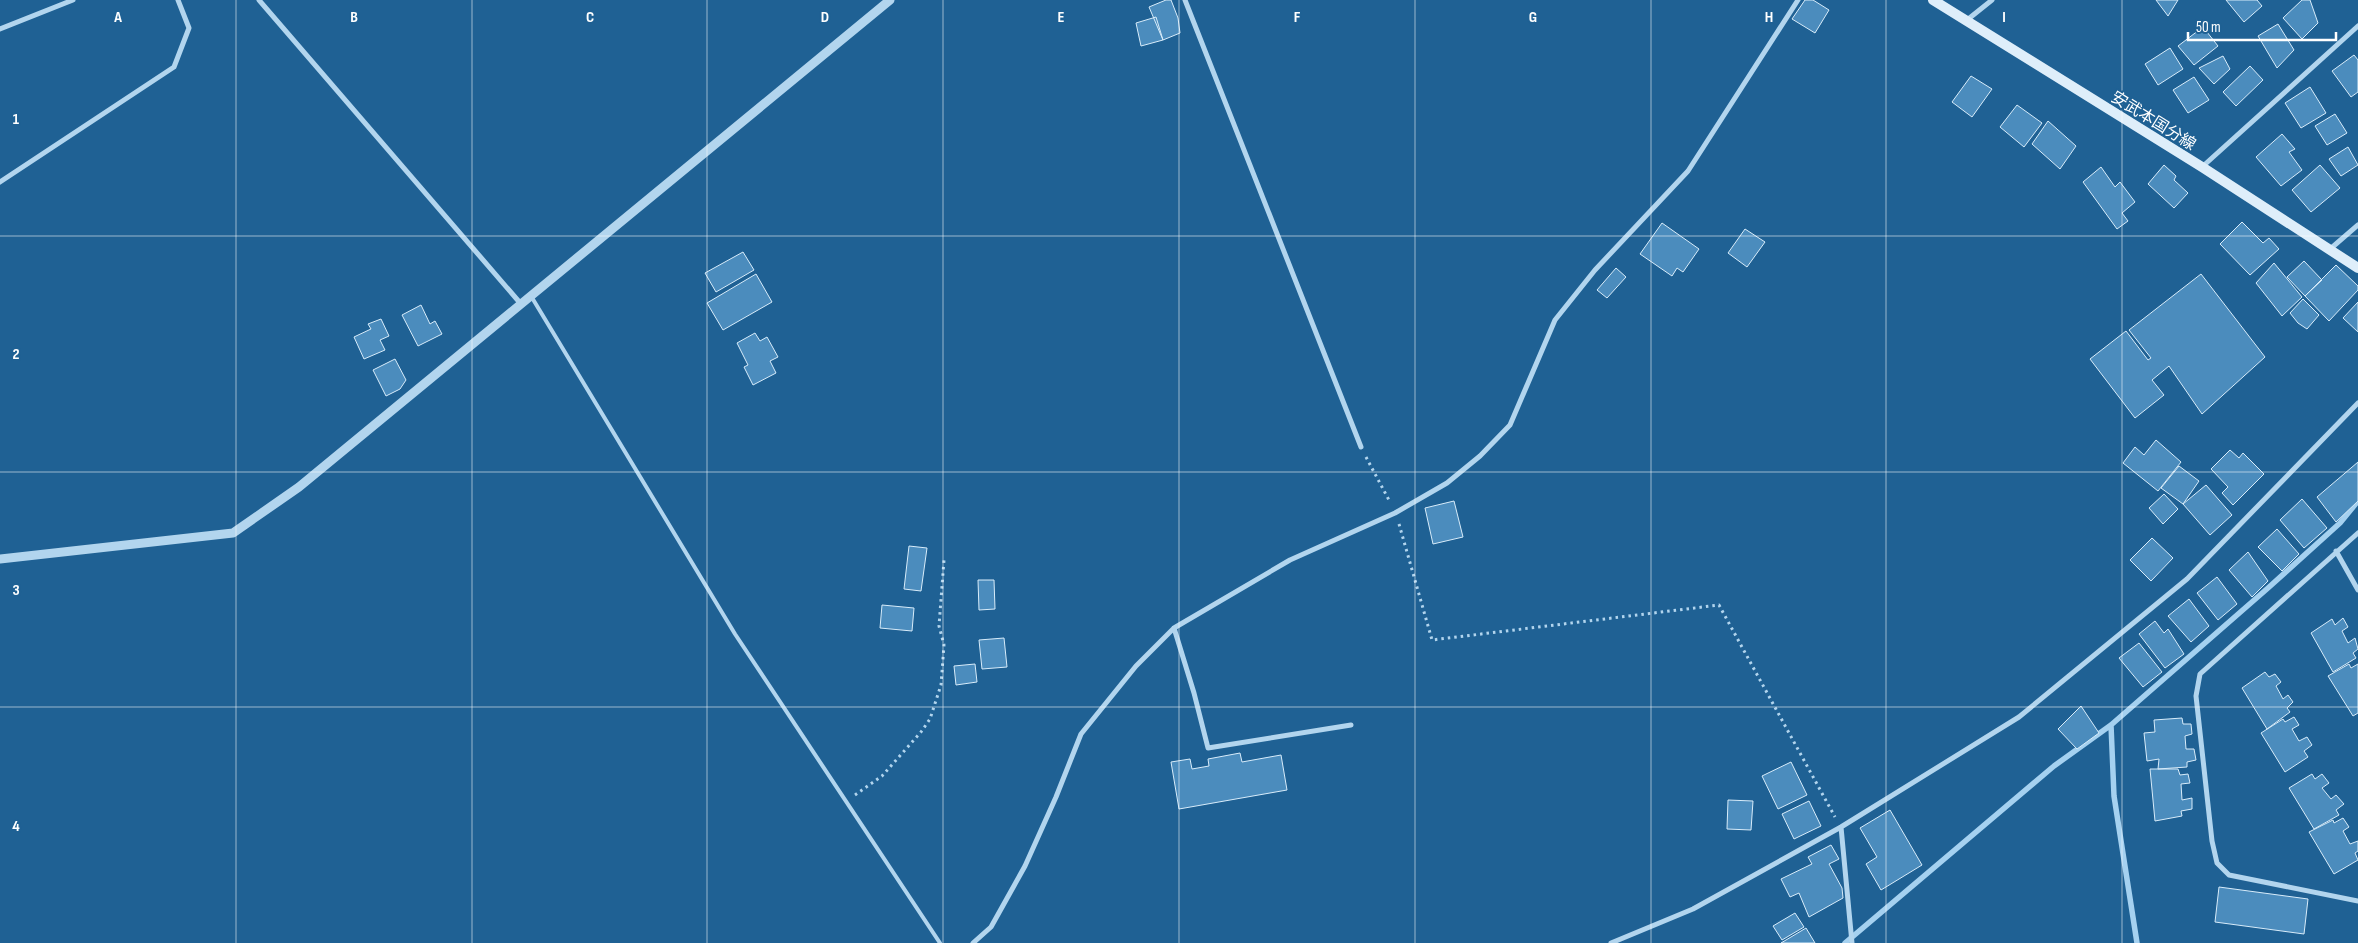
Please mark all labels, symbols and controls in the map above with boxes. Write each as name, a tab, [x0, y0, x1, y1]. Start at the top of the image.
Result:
text: A	[113, 8, 122, 27]
text: B	[350, 8, 358, 27]
text: C	[586, 8, 594, 27]
text: D	[821, 8, 829, 27]
text: E	[1058, 8, 1065, 27]
text: F	[1294, 8, 1301, 27]
text: G	[1529, 8, 1537, 27]
text: H	[1765, 8, 1773, 27]
text: I	[2002, 8, 2006, 27]
scale bar	[2188, 10, 2336, 42]
text: 50 m	[2196, 18, 2221, 37]
street label: 安武本国分線	[2107, 88, 2199, 155]
text: 1	[13, 110, 20, 129]
text: 2	[12, 345, 20, 364]
text: 3	[12, 581, 20, 600]
text: 4	[12, 817, 20, 836]

